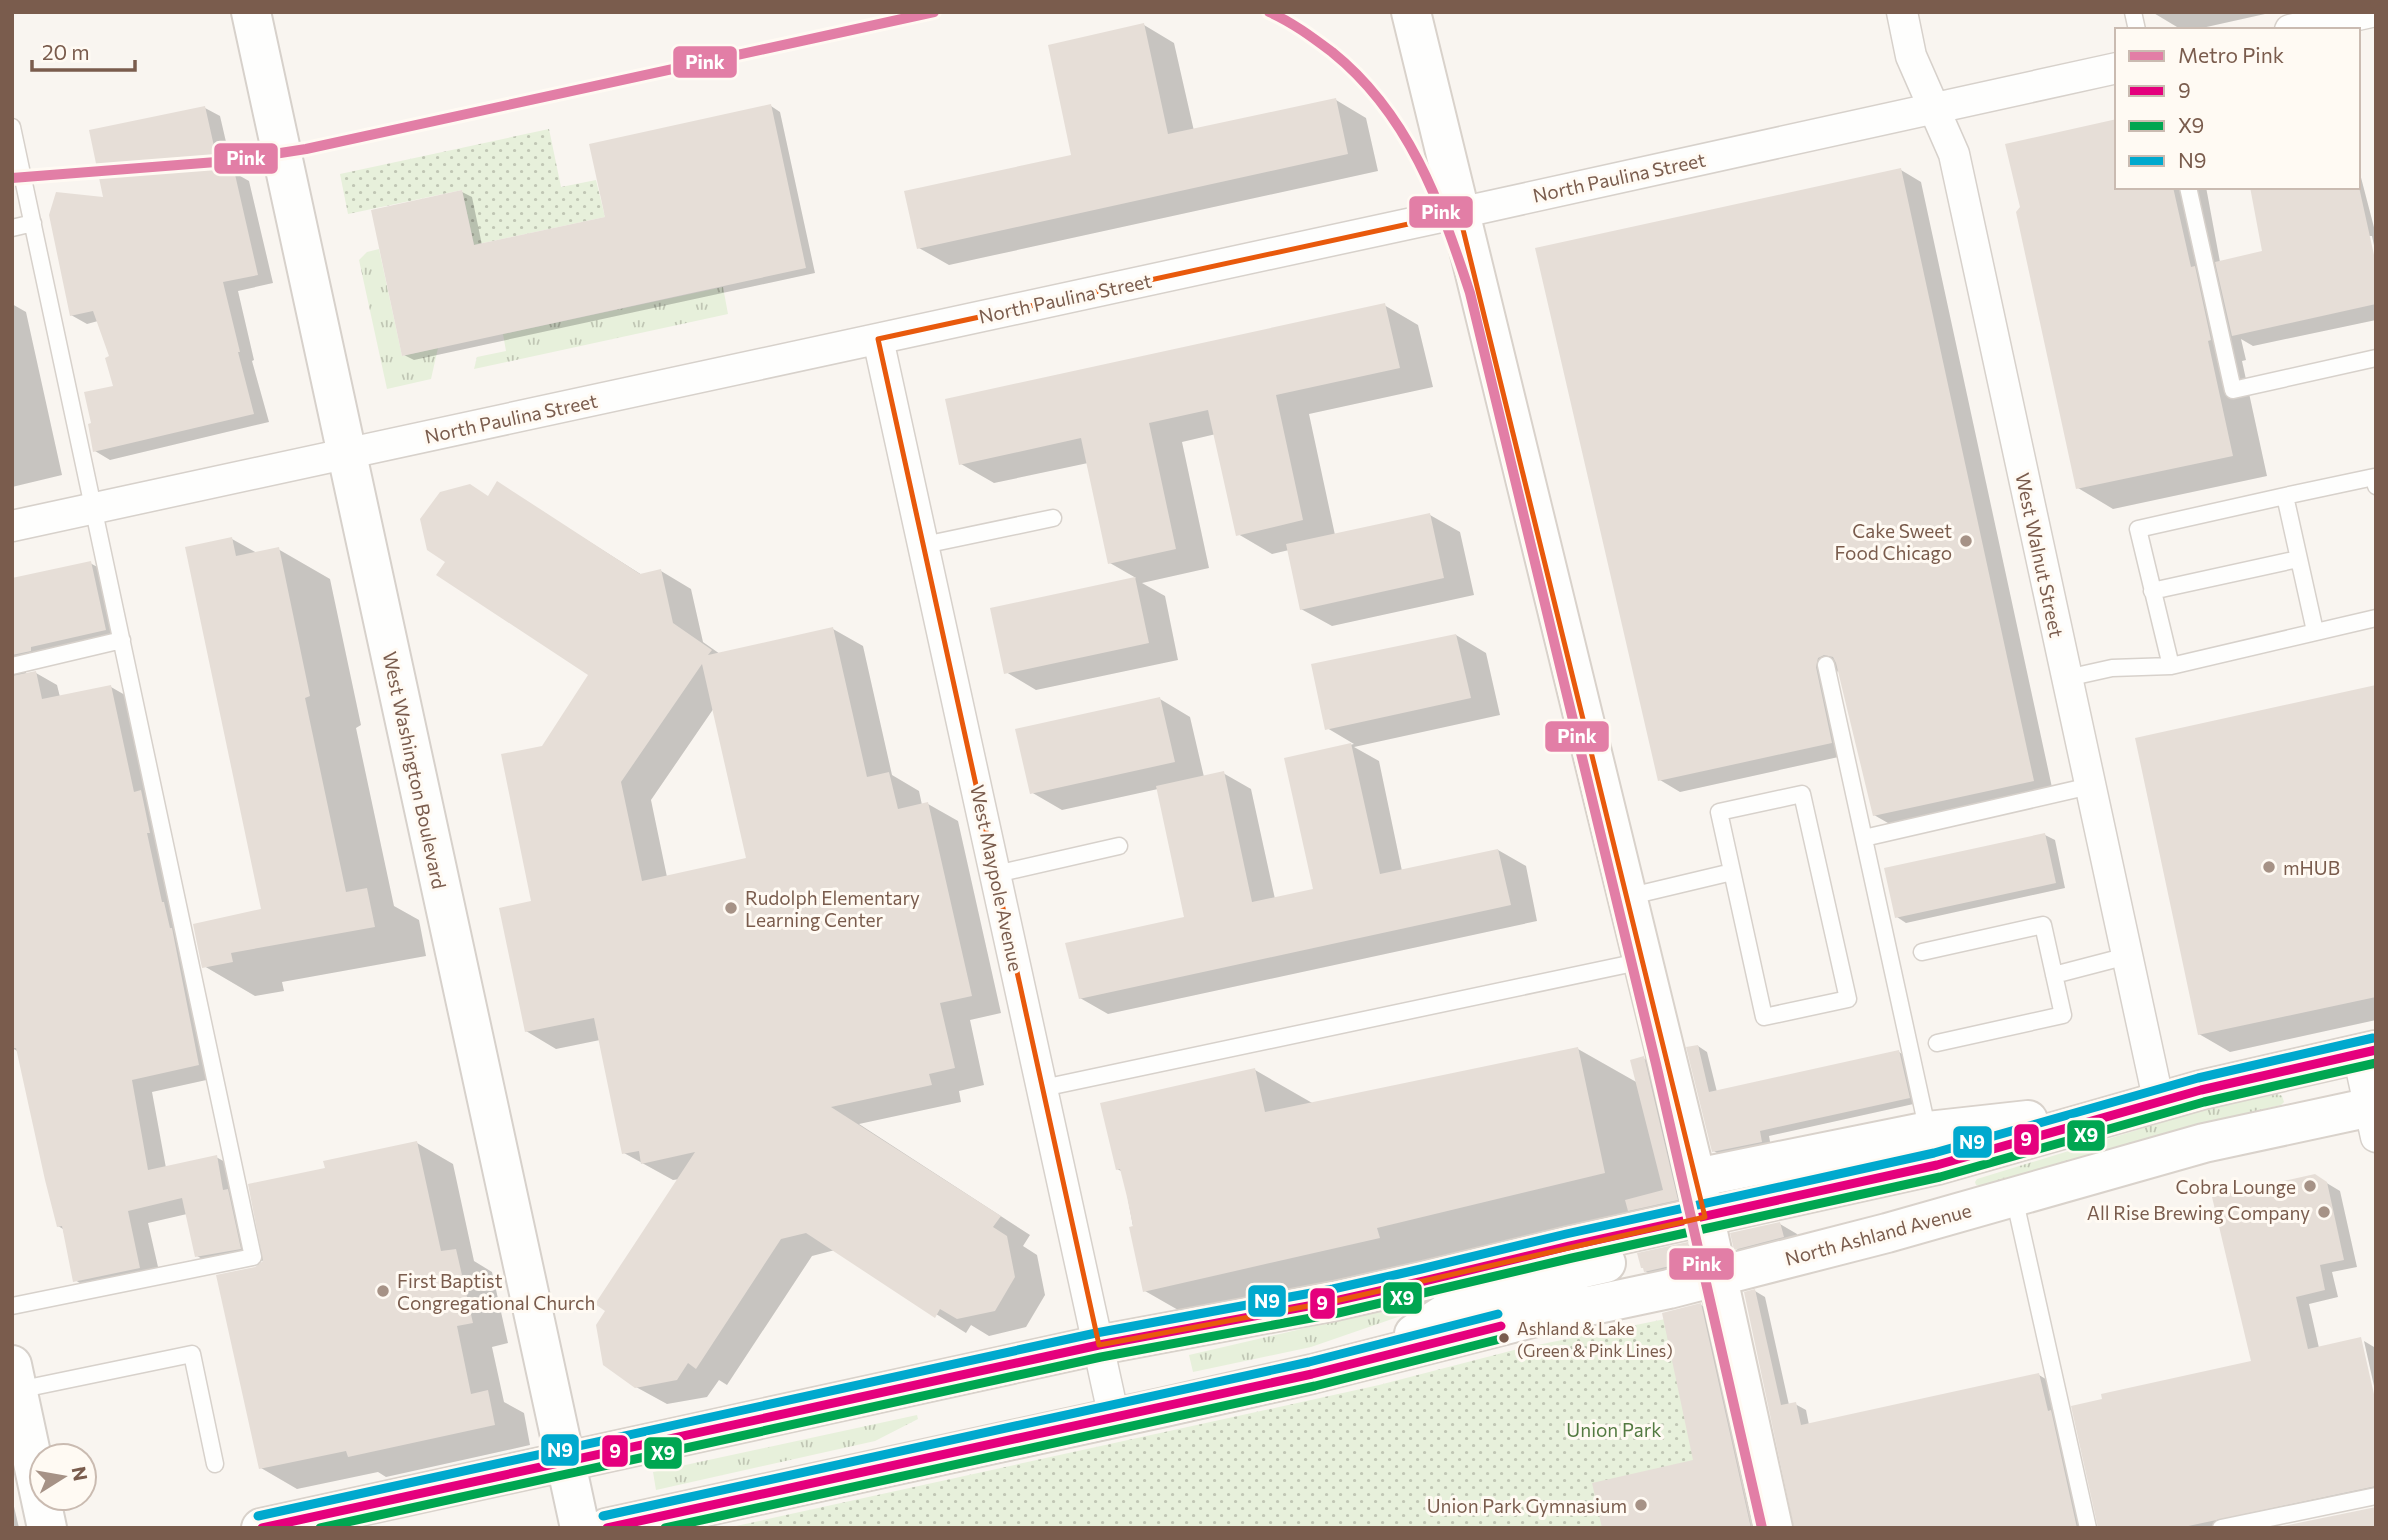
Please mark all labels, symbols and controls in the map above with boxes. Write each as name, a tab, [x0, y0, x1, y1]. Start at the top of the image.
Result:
scale bar	[32, 28, 135, 72]
legend	[2115, 28, 2360, 189]
text: 20 m	[42, 39, 90, 64]
text: Metro Pink	[2178, 42, 2284, 67]
line badge: Pink	[672, 45, 738, 79]
text: Pink	[685, 50, 725, 73]
text: 9	[2178, 77, 2191, 102]
text: X9	[2178, 112, 2204, 137]
line badge: Pink	[213, 142, 279, 175]
text: Pink	[226, 146, 266, 169]
street label: North Paulina Street	[1531, 147, 1708, 207]
text: N9	[2178, 147, 2207, 172]
line badge: Pink	[1408, 195, 1474, 229]
text: Pink	[1421, 200, 1461, 223]
street label: North Paulina Street	[977, 268, 1154, 328]
street label: North Paulina Street	[423, 388, 600, 448]
street label: West Walnut Street	[2011, 471, 2069, 640]
place label: Cake Sweet Food Chicago	[1835, 519, 1952, 564]
marker: Cake Sweet Food Chicago	[1958, 533, 1974, 549]
street label: West Washington Boulevard	[379, 649, 451, 891]
line badge: Pink	[1544, 720, 1610, 753]
text: Pink	[1557, 724, 1597, 747]
street label: West Maypole Avenue	[966, 783, 1028, 973]
place label: mHUB	[2283, 856, 2340, 879]
marker: mHUB	[2261, 859, 2277, 875]
place label: Rudolph Elementary Learning Center	[745, 886, 920, 931]
marker: Rudolph Elementary Learning Center	[723, 900, 739, 916]
line badge: X9	[2066, 1119, 2106, 1152]
line badge: 9	[2013, 1123, 2040, 1156]
text: X9	[2074, 1123, 2098, 1146]
line badge: N9	[1952, 1125, 1993, 1159]
text: 9	[2020, 1127, 2032, 1150]
text: N9	[1959, 1130, 1985, 1153]
place label: Cobra Lounge	[2176, 1175, 2296, 1198]
marker: Cobra Lounge	[2302, 1178, 2318, 1194]
street label: North Ashland Avenue	[1782, 1198, 1974, 1270]
place label: All Rise Brewing Company	[2087, 1201, 2310, 1224]
marker: All Rise Brewing Company	[2316, 1204, 2332, 1220]
line badge: Pink	[1668, 1247, 1735, 1281]
text: Pink	[1682, 1252, 1722, 1275]
place label: First Baptist Congregational Church	[397, 1269, 595, 1314]
line badge: X9	[1382, 1281, 1423, 1315]
marker: First Baptist Congregational Church	[375, 1283, 391, 1299]
line badge: N9	[1247, 1284, 1287, 1318]
text: X9	[1390, 1286, 1414, 1309]
line badge: 9	[1309, 1287, 1336, 1320]
text: N9	[1254, 1289, 1280, 1312]
text: 9	[1316, 1291, 1328, 1314]
place label: Ashland & Lake (Green & Pink Lines)	[1517, 1318, 1673, 1361]
marker: Ashland & Lake (Green & Pink Lines)	[1497, 1331, 1511, 1345]
park label: Union Park	[1566, 1418, 1662, 1441]
line badge: N9	[540, 1433, 580, 1467]
line badge: 9	[601, 1434, 629, 1468]
line badge: X9	[643, 1436, 683, 1470]
text: N9	[547, 1438, 573, 1461]
text: 9	[609, 1439, 621, 1462]
text: X9	[651, 1441, 675, 1464]
north arrow	[28, 1442, 98, 1512]
text: N	[68, 1464, 93, 1483]
place label: Union Park Gymnasium	[1427, 1494, 1627, 1517]
marker: Union Park Gymnasium	[1633, 1497, 1649, 1513]

